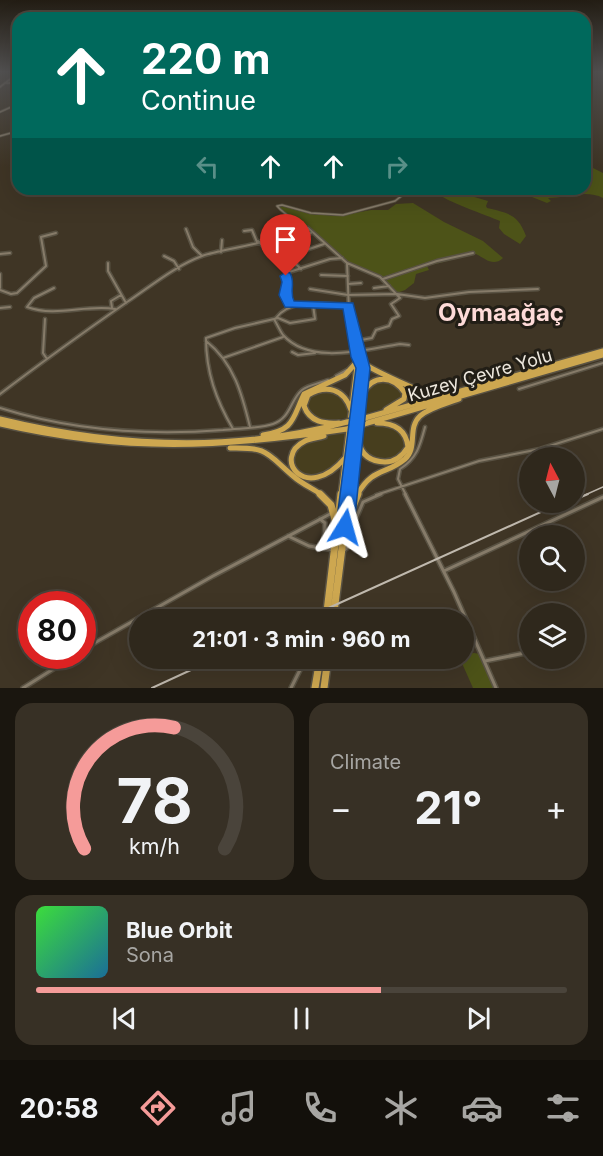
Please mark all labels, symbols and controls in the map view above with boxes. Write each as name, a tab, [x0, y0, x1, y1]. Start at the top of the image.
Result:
text: 220 m	[141, 33, 271, 84]
icon: ahead	[42, 36, 120, 114]
text: Continue	[141, 84, 256, 117]
icon: left	[191, 150, 224, 183]
icon: ahead	[254, 150, 287, 183]
icon: ahead	[317, 150, 350, 183]
icon: right	[380, 150, 413, 183]
pin	[260, 214, 311, 276]
icon: arrive	[269, 223, 302, 256]
district label: Oymaağaç	[438, 298, 564, 327]
street label: Kuzey Çevre Yolu	[405, 344, 555, 406]
north arrow	[519, 447, 585, 513]
map controls	[519, 447, 585, 669]
position arrow	[313, 495, 377, 559]
button: search	[519, 525, 585, 591]
speed limit sign: 80	[18, 591, 96, 669]
button: layers	[519, 603, 585, 669]
text: 21:01 · 3 min · 960 m	[192, 626, 411, 652]
text: Climate	[330, 750, 401, 774]
text: 78	[116, 763, 193, 838]
text: 21°	[414, 780, 483, 835]
text: −	[330, 788, 352, 828]
text: +	[545, 788, 567, 828]
text: km/h	[129, 833, 180, 859]
text: Blue Orbit	[126, 917, 233, 943]
text: Sona	[126, 943, 174, 967]
icon: previous	[108, 1002, 141, 1035]
icon: pause	[285, 1002, 318, 1035]
icon: next	[462, 1002, 495, 1035]
icon: directions	[137, 1087, 179, 1129]
icon: music	[218, 1087, 260, 1129]
icon: phone	[299, 1087, 341, 1129]
icon: climate	[380, 1087, 422, 1129]
icon: car	[461, 1087, 503, 1129]
icon: filters	[542, 1087, 584, 1129]
text: 20:58	[19, 1092, 98, 1125]

